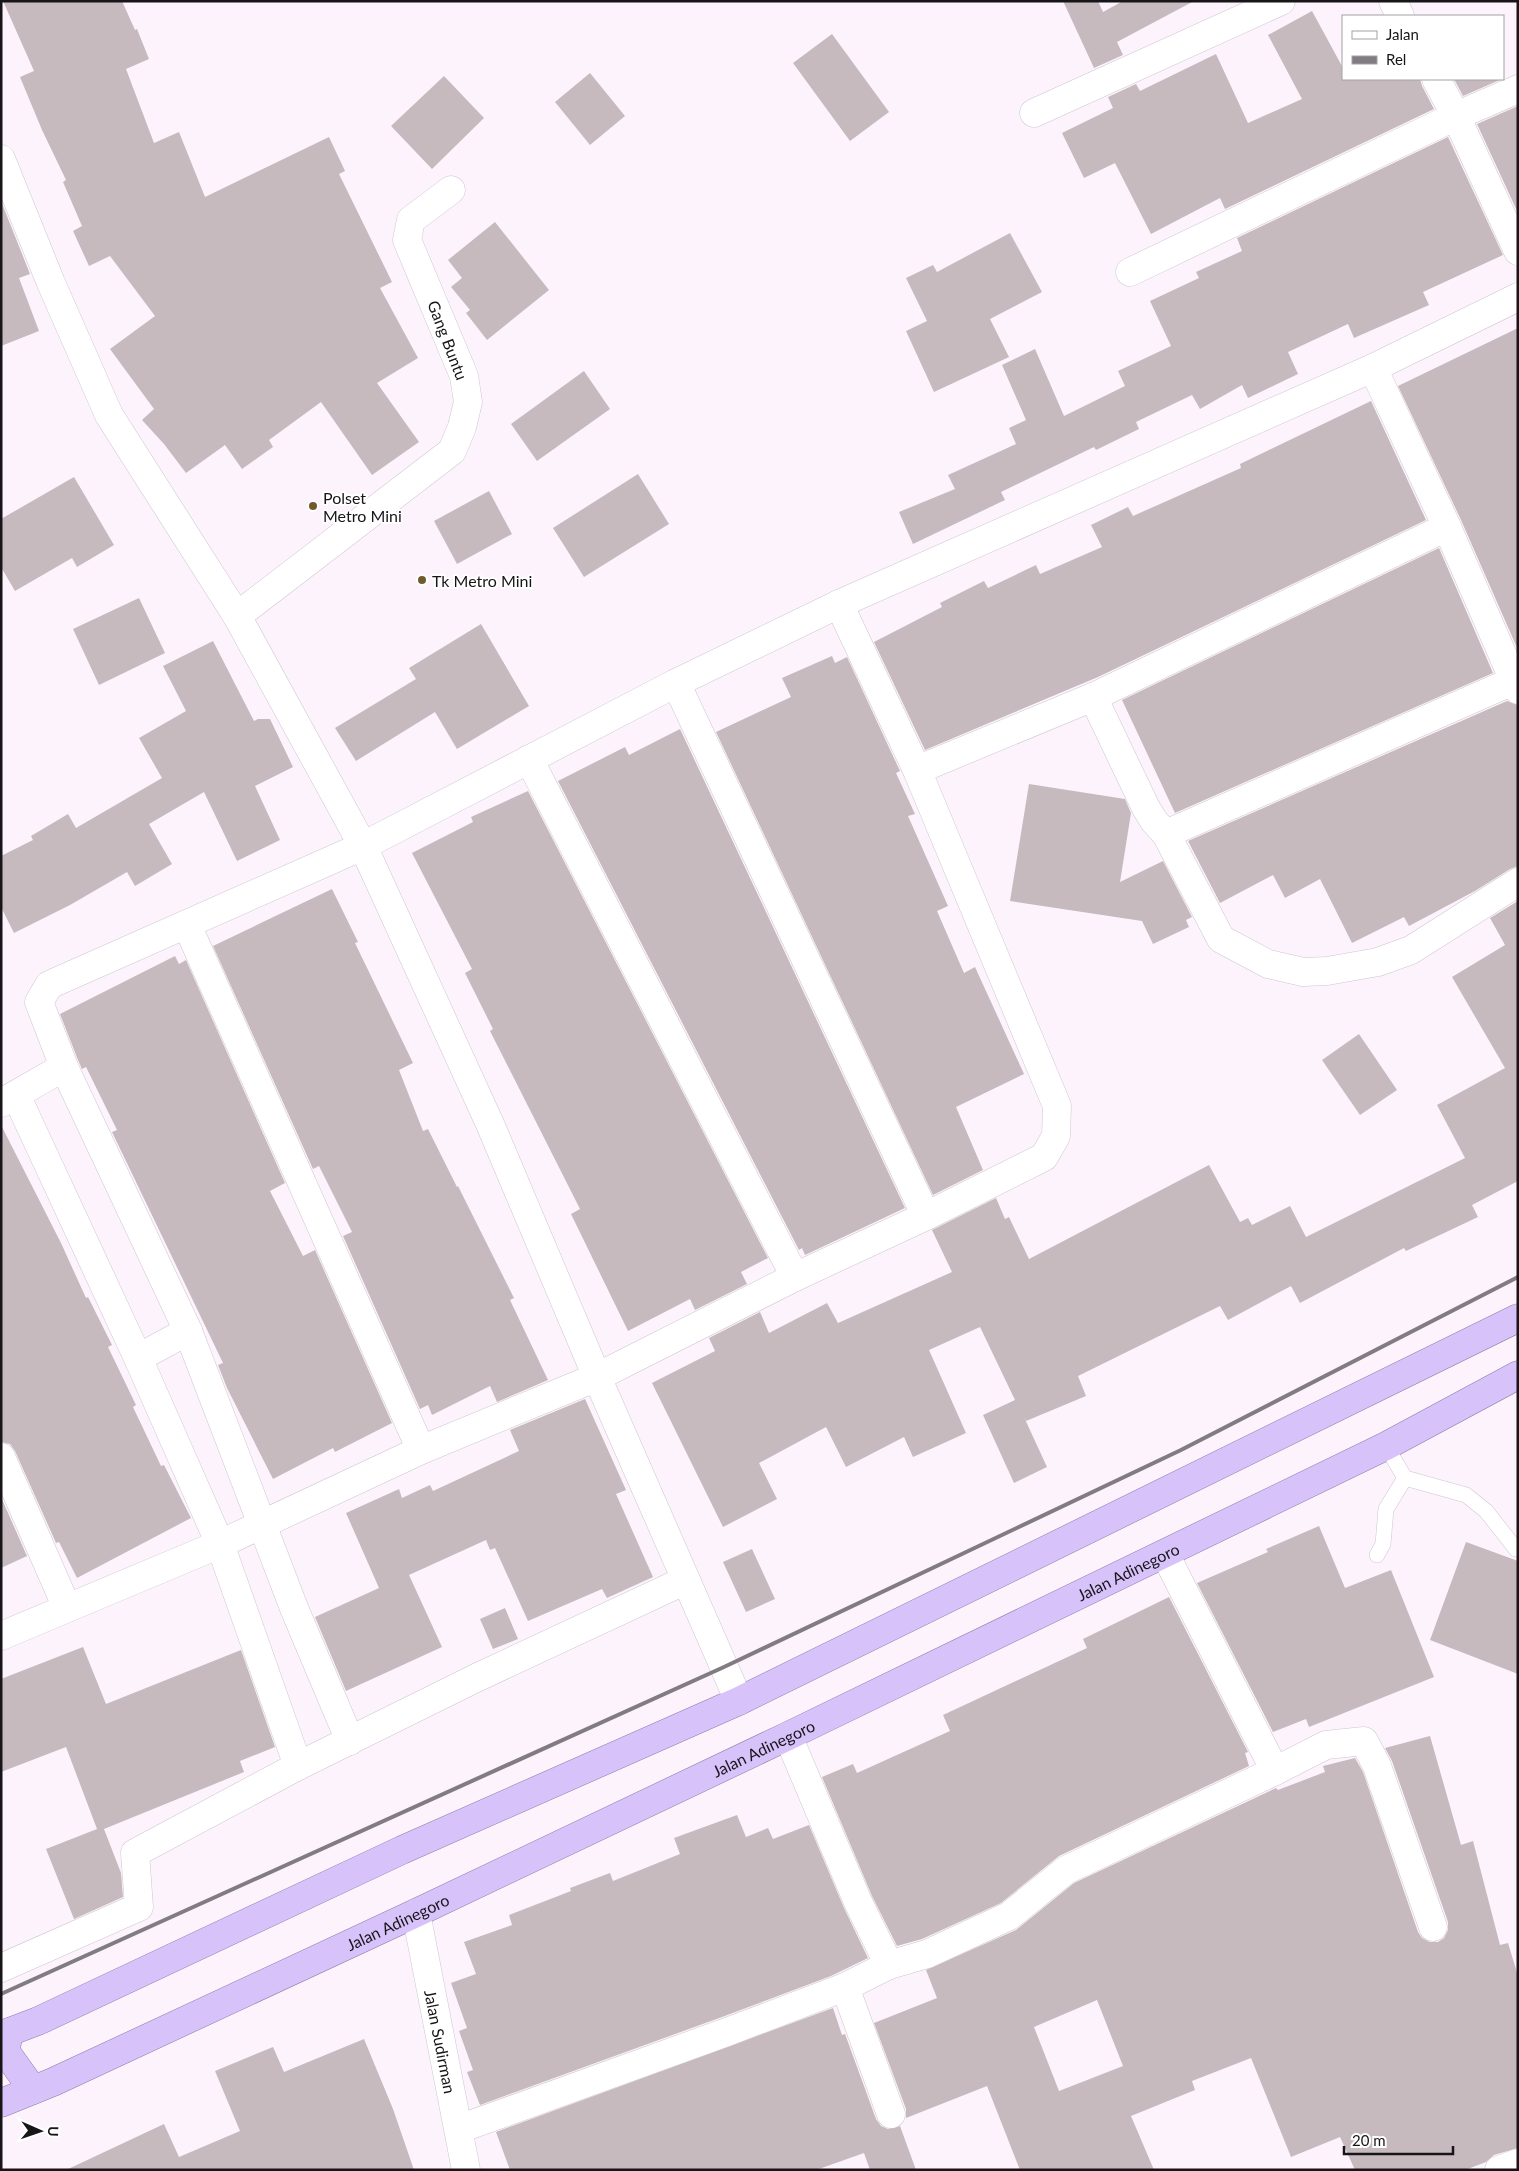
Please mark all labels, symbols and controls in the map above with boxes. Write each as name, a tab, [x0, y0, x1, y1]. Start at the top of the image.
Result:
legend	[1342, 15, 1504, 80]
text: Jalan	[1386, 25, 1419, 43]
text: Rel	[1386, 50, 1406, 68]
street label: Gang Buntu	[424, 298, 472, 382]
place label: Polset Metro Mini	[323, 488, 402, 525]
marker: Polset Metro Mini	[307, 500, 319, 512]
place label: Tk Metro Mini	[432, 571, 532, 590]
marker: Tk Metro Mini	[416, 574, 428, 586]
street label: Jalan Adinegoro	[1073, 1538, 1182, 1604]
street label: Jalan Adinegoro	[709, 1715, 818, 1780]
street label: Jalan Adinegoro	[343, 1889, 452, 1954]
street label: Jalan Sudirman	[422, 1988, 460, 2095]
north arrow	[15, 2106, 65, 2156]
scale bar	[1344, 2124, 1453, 2156]
text: U	[45, 2126, 62, 2137]
text: 20 m	[1352, 2131, 1386, 2149]

